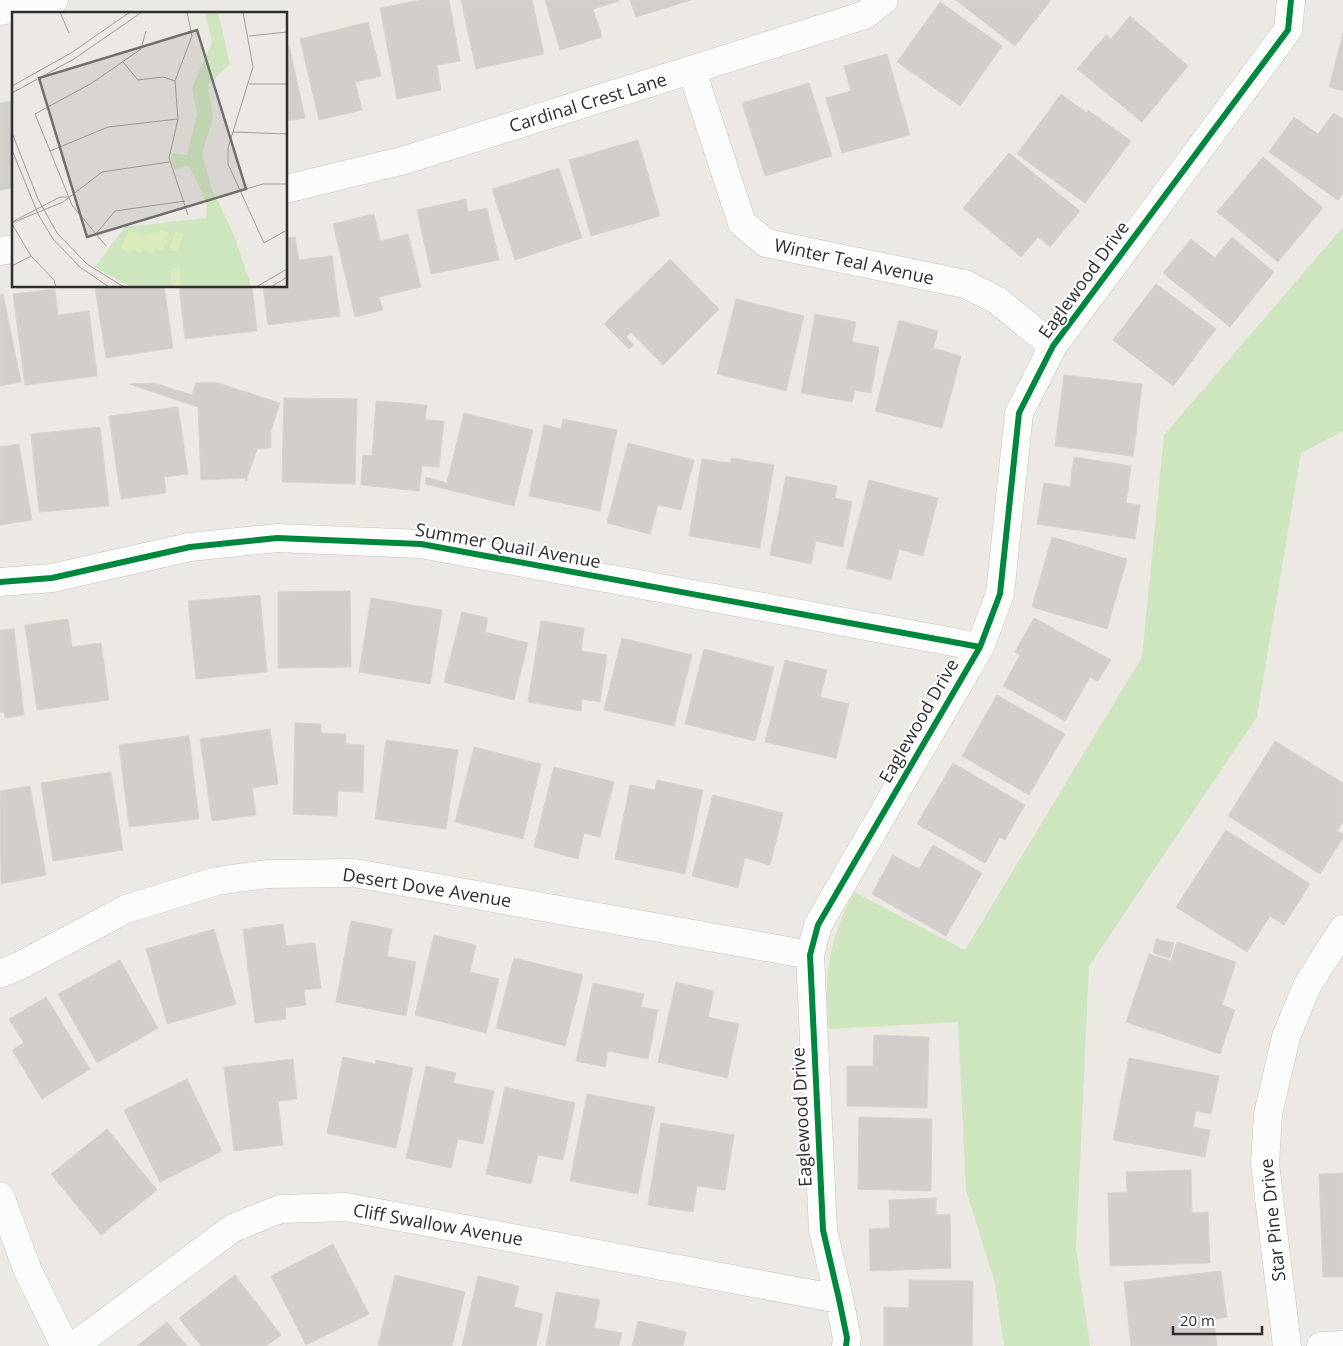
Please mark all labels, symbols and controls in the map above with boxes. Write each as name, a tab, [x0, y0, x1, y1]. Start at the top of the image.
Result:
inset map	[12, 12, 288, 288]
street label: Cardinal Crest Lane	[506, 67, 669, 137]
street label: Eaglewood Drive	[1032, 216, 1134, 343]
street label: Winter Teal Avenue	[772, 232, 936, 290]
street label: Summer Quail Avenue	[414, 517, 603, 573]
street label: Eaglewood Drive	[873, 654, 963, 787]
street label: Desert Dove Avenue	[341, 862, 513, 912]
street label: Eaglewood Drive	[785, 1047, 817, 1187]
street label: Star Pine Drive	[1254, 1157, 1290, 1283]
street label: Cliff Swallow Avenue	[351, 1197, 525, 1251]
scale bar	[1173, 1304, 1262, 1336]
text: 20 m	[1180, 1310, 1215, 1330]

